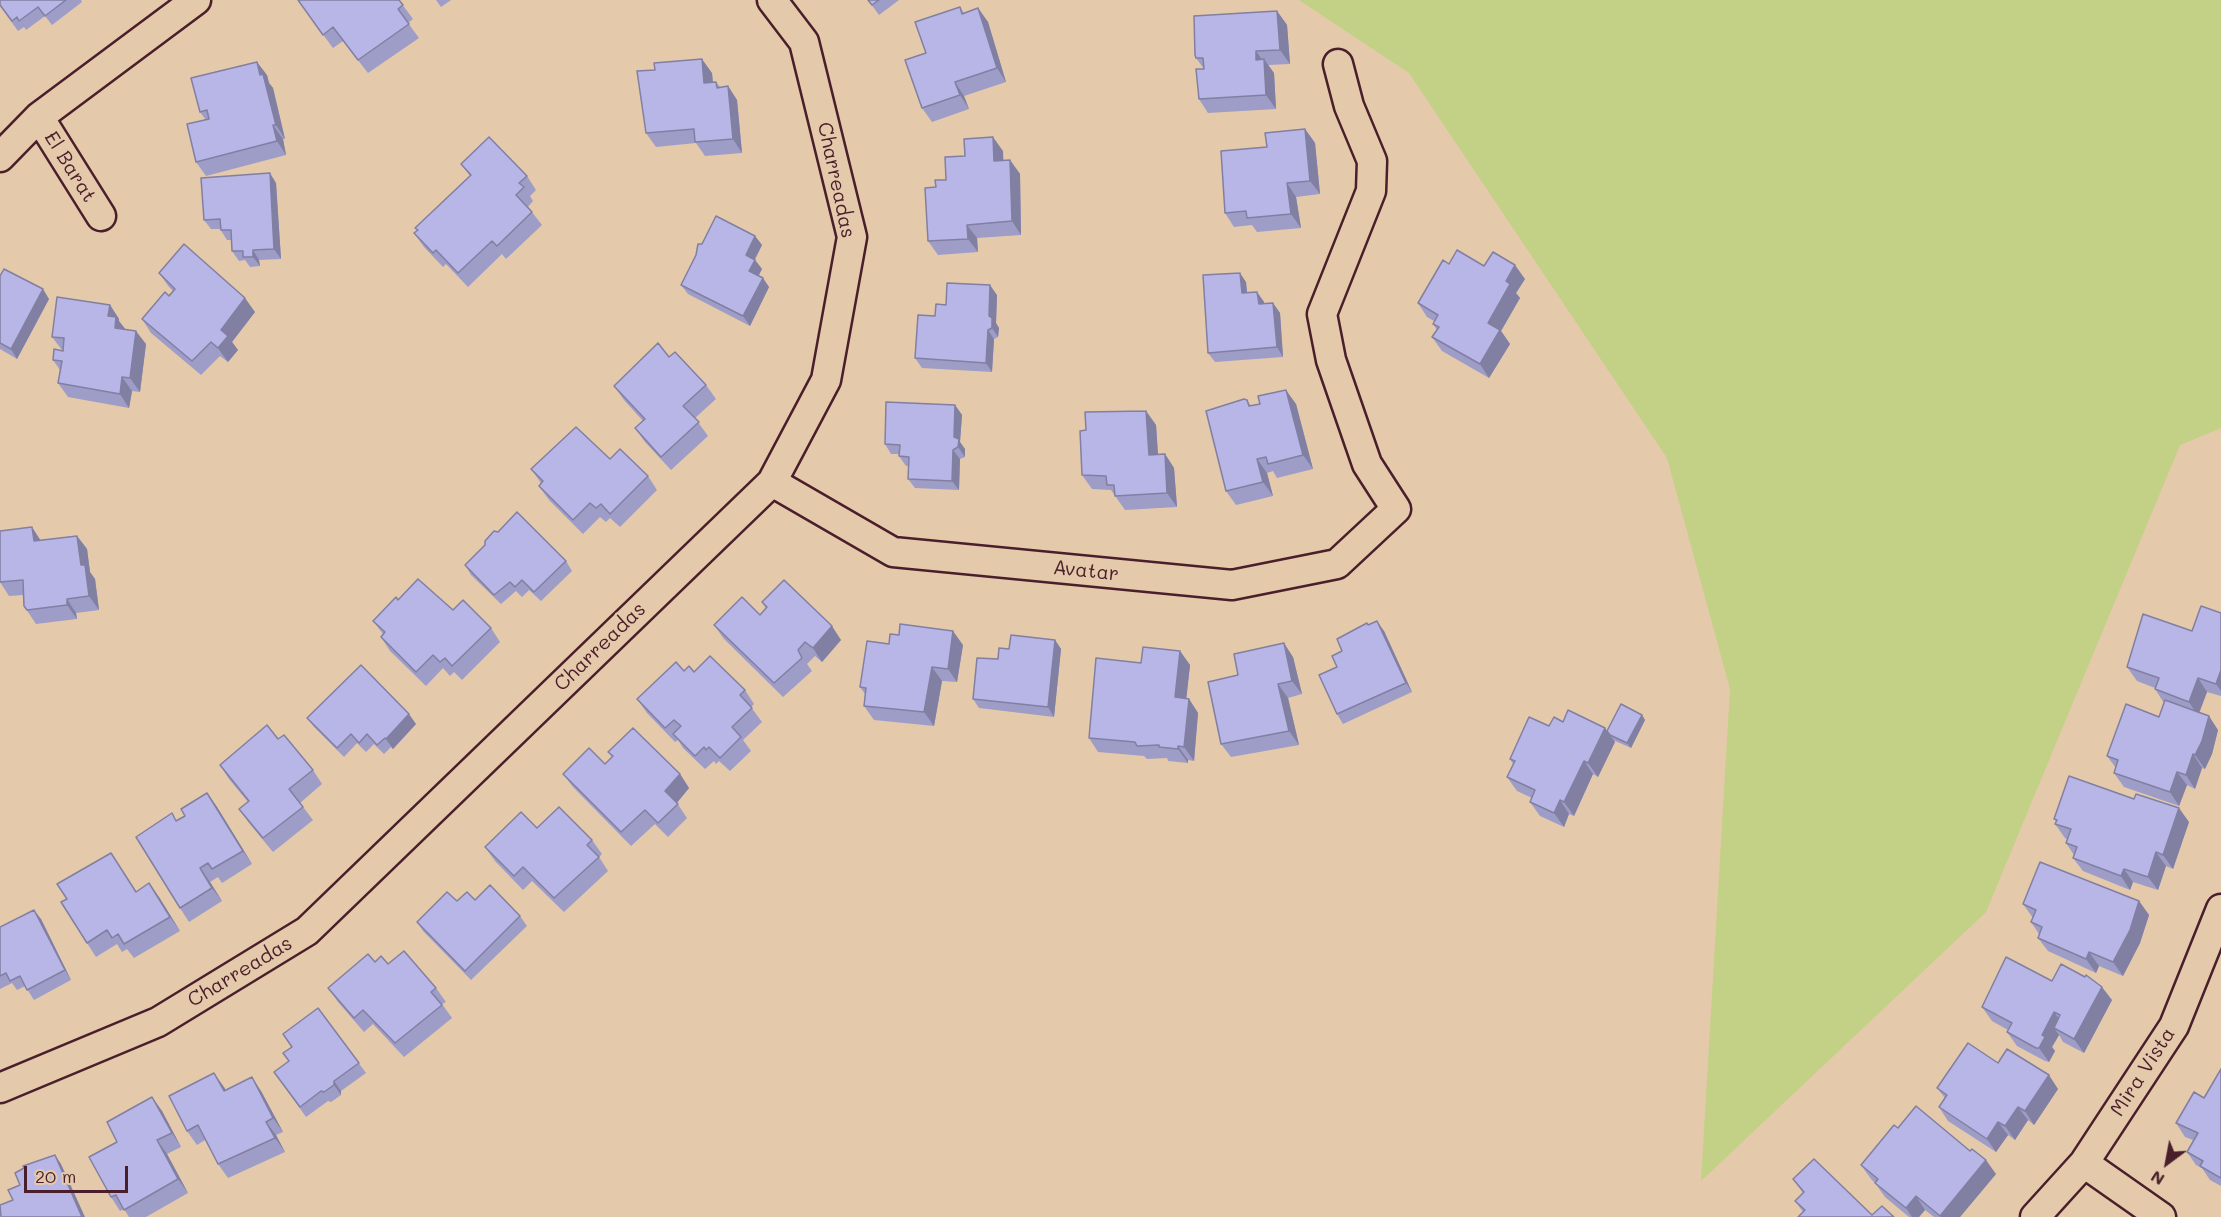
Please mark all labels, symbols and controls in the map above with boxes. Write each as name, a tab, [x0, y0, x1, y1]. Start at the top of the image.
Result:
street label: Charreadas	[812, 120, 860, 240]
street label: El Barat	[39, 127, 101, 207]
street label: Avatar	[1052, 556, 1120, 586]
street label: Charreadas	[549, 597, 651, 697]
street label: Charreadas	[183, 931, 297, 1013]
street label: Mira Vista	[2105, 1023, 2181, 1121]
north arrow	[2137, 1133, 2197, 1193]
scale bar	[27, 1154, 130, 1192]
text: 20 m	[35, 1164, 76, 1188]
text: N	[2146, 1167, 2168, 1191]

